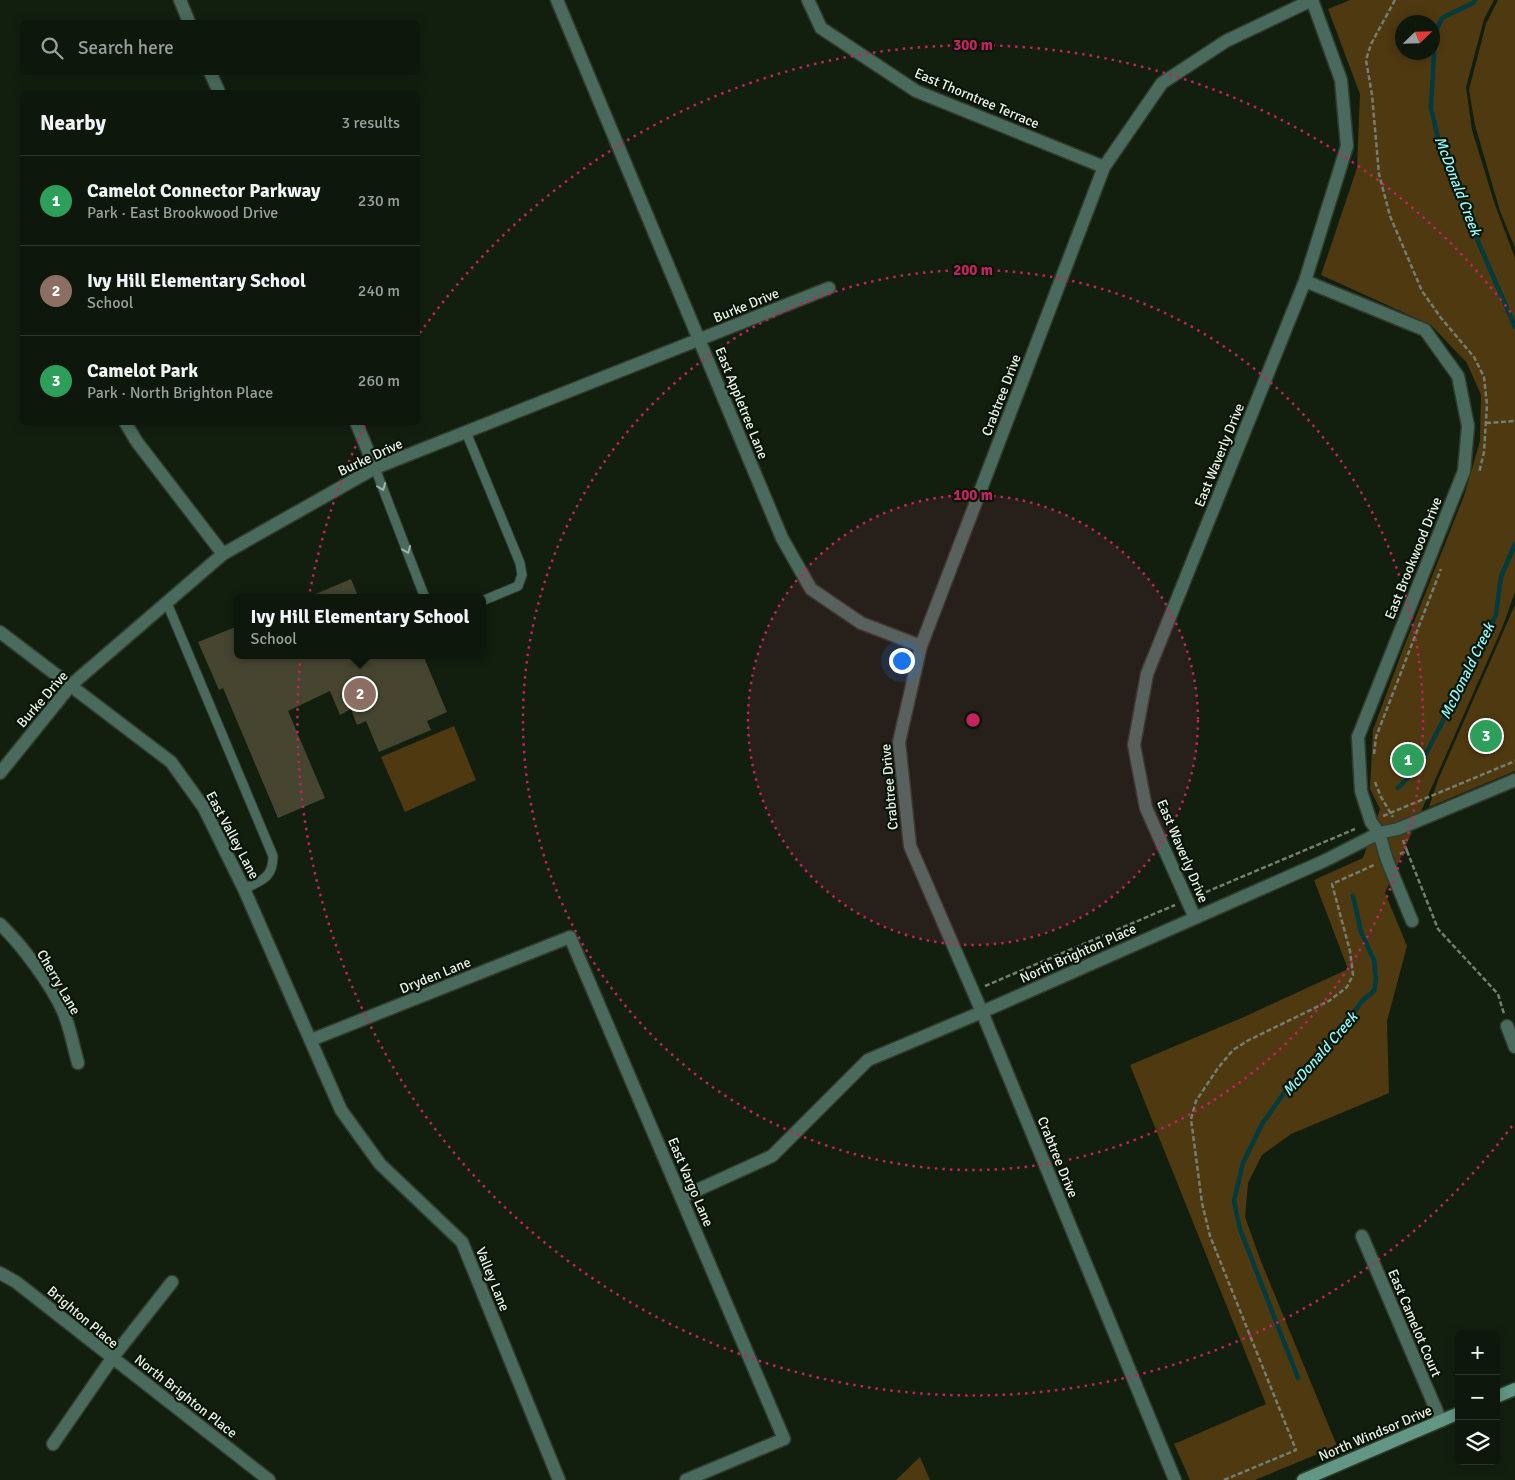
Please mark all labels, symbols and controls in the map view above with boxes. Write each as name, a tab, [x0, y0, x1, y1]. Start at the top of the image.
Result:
north arrow	[1395, 15, 1440, 60]
search box	[20, 20, 420, 75]
icon: search	[38, 34, 66, 62]
text: Search here	[78, 36, 174, 60]
text: 300 m	[953, 36, 993, 54]
street label: East Thorntree Terrace	[912, 64, 1042, 132]
text: Nearby	[40, 110, 106, 136]
text: 3 results	[341, 113, 400, 133]
water label: McDonald Creek	[1431, 134, 1486, 240]
text: Camelot Connector Parkway	[87, 179, 321, 203]
text: 1	[52, 191, 60, 211]
text: 230 m	[358, 191, 400, 211]
text: Park · East Brookwood Drive	[87, 203, 278, 223]
text: 200 m	[953, 261, 993, 279]
text: Ivy Hill Elementary School	[87, 269, 306, 293]
text: 2	[52, 281, 60, 301]
text: 240 m	[358, 281, 400, 301]
street label: Burke Drive	[711, 285, 782, 326]
text: School	[87, 293, 133, 313]
street label: East Appletree Lane	[711, 345, 772, 462]
street label: Crabtree Drive	[978, 352, 1025, 438]
text: Camelot Park	[87, 359, 198, 383]
text: 3	[52, 371, 60, 391]
text: 260 m	[358, 371, 400, 391]
text: Park · North Brighton Place	[87, 383, 273, 403]
street label: East Waverly Drive	[1191, 401, 1248, 510]
street label: Burke Drive	[335, 435, 405, 480]
one-way arrow	[376, 482, 386, 491]
text: 100 m	[953, 486, 993, 504]
street label: East Brookwood Drive	[1381, 495, 1446, 622]
one-way arrow	[401, 546, 411, 554]
popup	[234, 594, 486, 659]
text: Ivy Hill Elementary School	[251, 605, 469, 629]
water label: McDonald Creek	[1436, 619, 1499, 722]
text: School	[251, 629, 297, 649]
your location	[889, 648, 915, 674]
street label: Burke Drive	[13, 668, 72, 731]
pin: 2	[344, 675, 376, 713]
centre of rings	[964, 711, 982, 729]
pin: 3	[1470, 717, 1502, 755]
pin: 1	[1392, 741, 1424, 779]
street label: Crabtree Drive	[877, 743, 902, 831]
street label: East Valley Lane	[202, 788, 263, 882]
street label: East Waverly Drive	[1153, 797, 1212, 905]
street label: North Brighton Place	[1017, 920, 1139, 987]
street label: Cherry Lane	[33, 947, 84, 1018]
street label: Dryden Lane	[397, 954, 473, 997]
water label: McDonald Creek	[1279, 1007, 1362, 1099]
street label: Crabtree Drive	[1034, 1114, 1082, 1200]
street label: East Vargo Lane	[664, 1135, 717, 1229]
street label: Valley Lane	[472, 1245, 513, 1314]
street label: East Camelot Court	[1384, 1267, 1445, 1380]
street label: Brighton Place	[44, 1283, 122, 1352]
map controls	[1455, 1330, 1500, 1465]
button: +	[1455, 1330, 1500, 1375]
street label: North Brighton Place	[131, 1351, 240, 1442]
button: −	[1455, 1375, 1500, 1420]
street label: North Windsor Drive	[1316, 1402, 1434, 1465]
button: layers	[1455, 1420, 1500, 1465]

